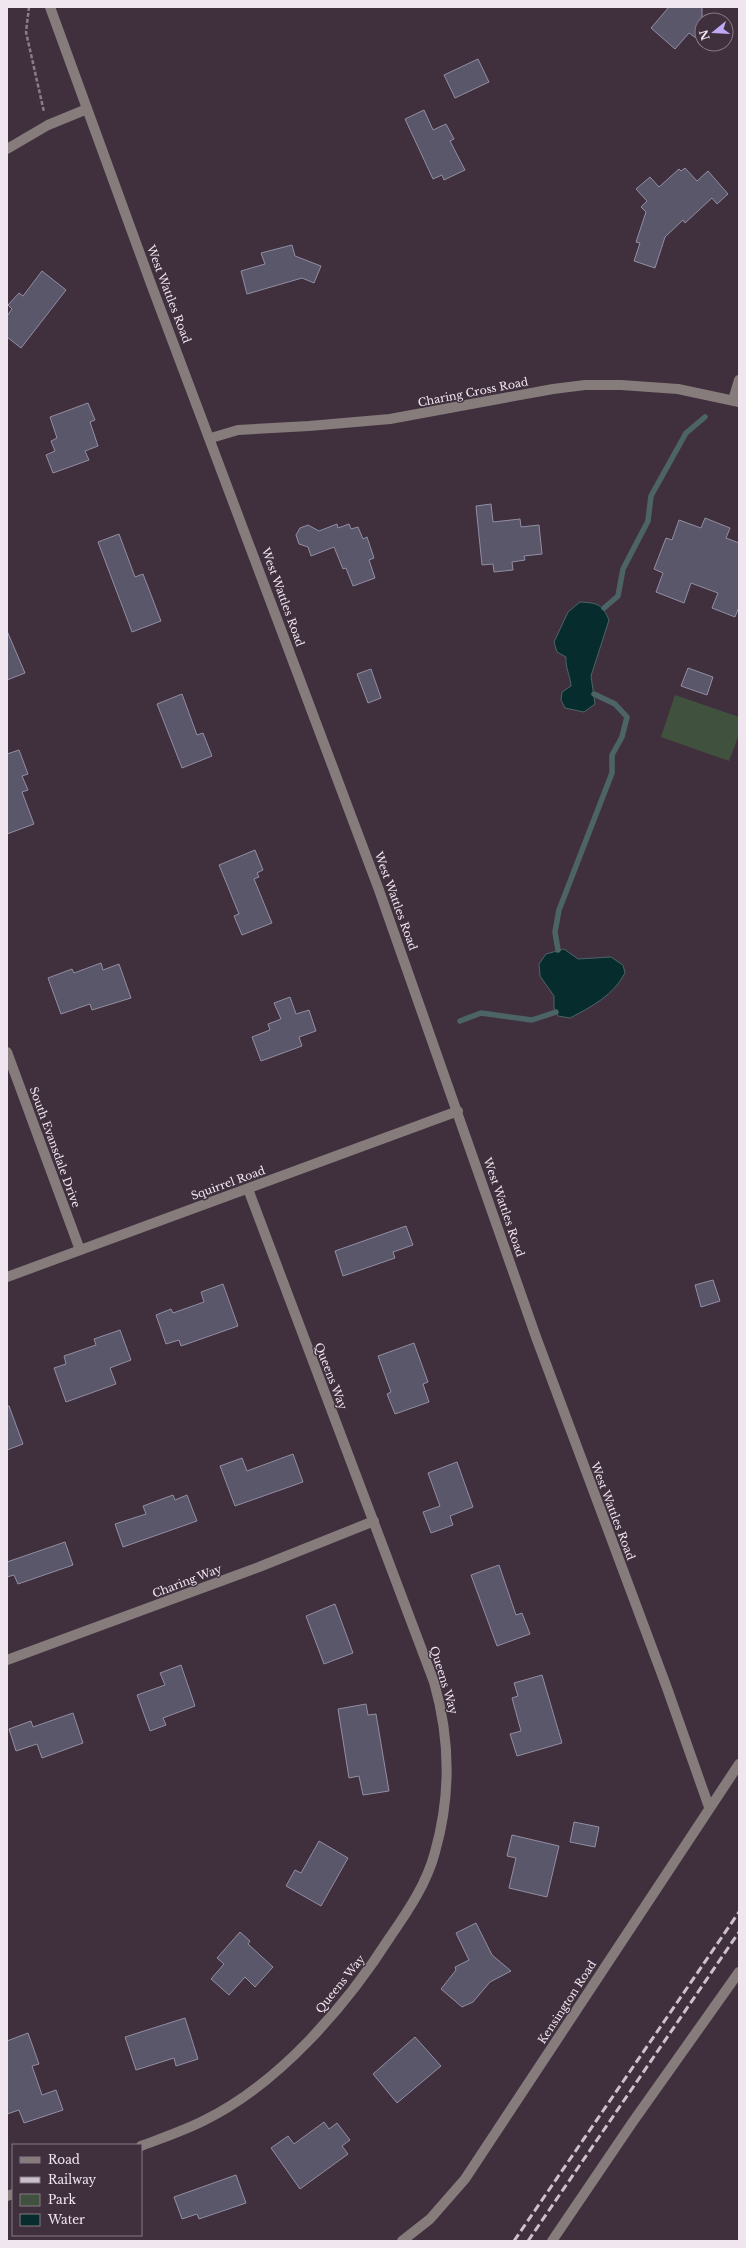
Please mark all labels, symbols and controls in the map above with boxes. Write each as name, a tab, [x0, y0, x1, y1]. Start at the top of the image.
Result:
north arrow	[694, 12, 734, 52]
text: N	[696, 27, 713, 42]
street label: West Wattles Road	[143, 242, 194, 346]
street label: Charing Cross Road	[417, 374, 530, 410]
street label: West Wattles Road	[258, 545, 308, 649]
street label: West Wattles Road	[371, 849, 421, 953]
street label: South Evansdale Drive	[27, 1085, 83, 1209]
street label: West Wattles Road	[480, 1155, 528, 1259]
street label: Squirrel Road	[189, 1163, 268, 1203]
street label: Queens Way	[312, 1341, 350, 1411]
street label: West Wattles Road	[587, 1459, 638, 1563]
street label: Charing Way	[150, 1561, 224, 1601]
street label: Queens Way	[427, 1644, 461, 1716]
street label: Queens Way	[312, 1952, 368, 2016]
street label: Kensington Road	[535, 1957, 599, 2046]
legend	[12, 2144, 142, 2236]
text: Road	[48, 2152, 80, 2167]
text: Railway	[48, 2172, 97, 2187]
text: Park	[48, 2192, 76, 2207]
text: Water	[47, 2212, 85, 2227]

